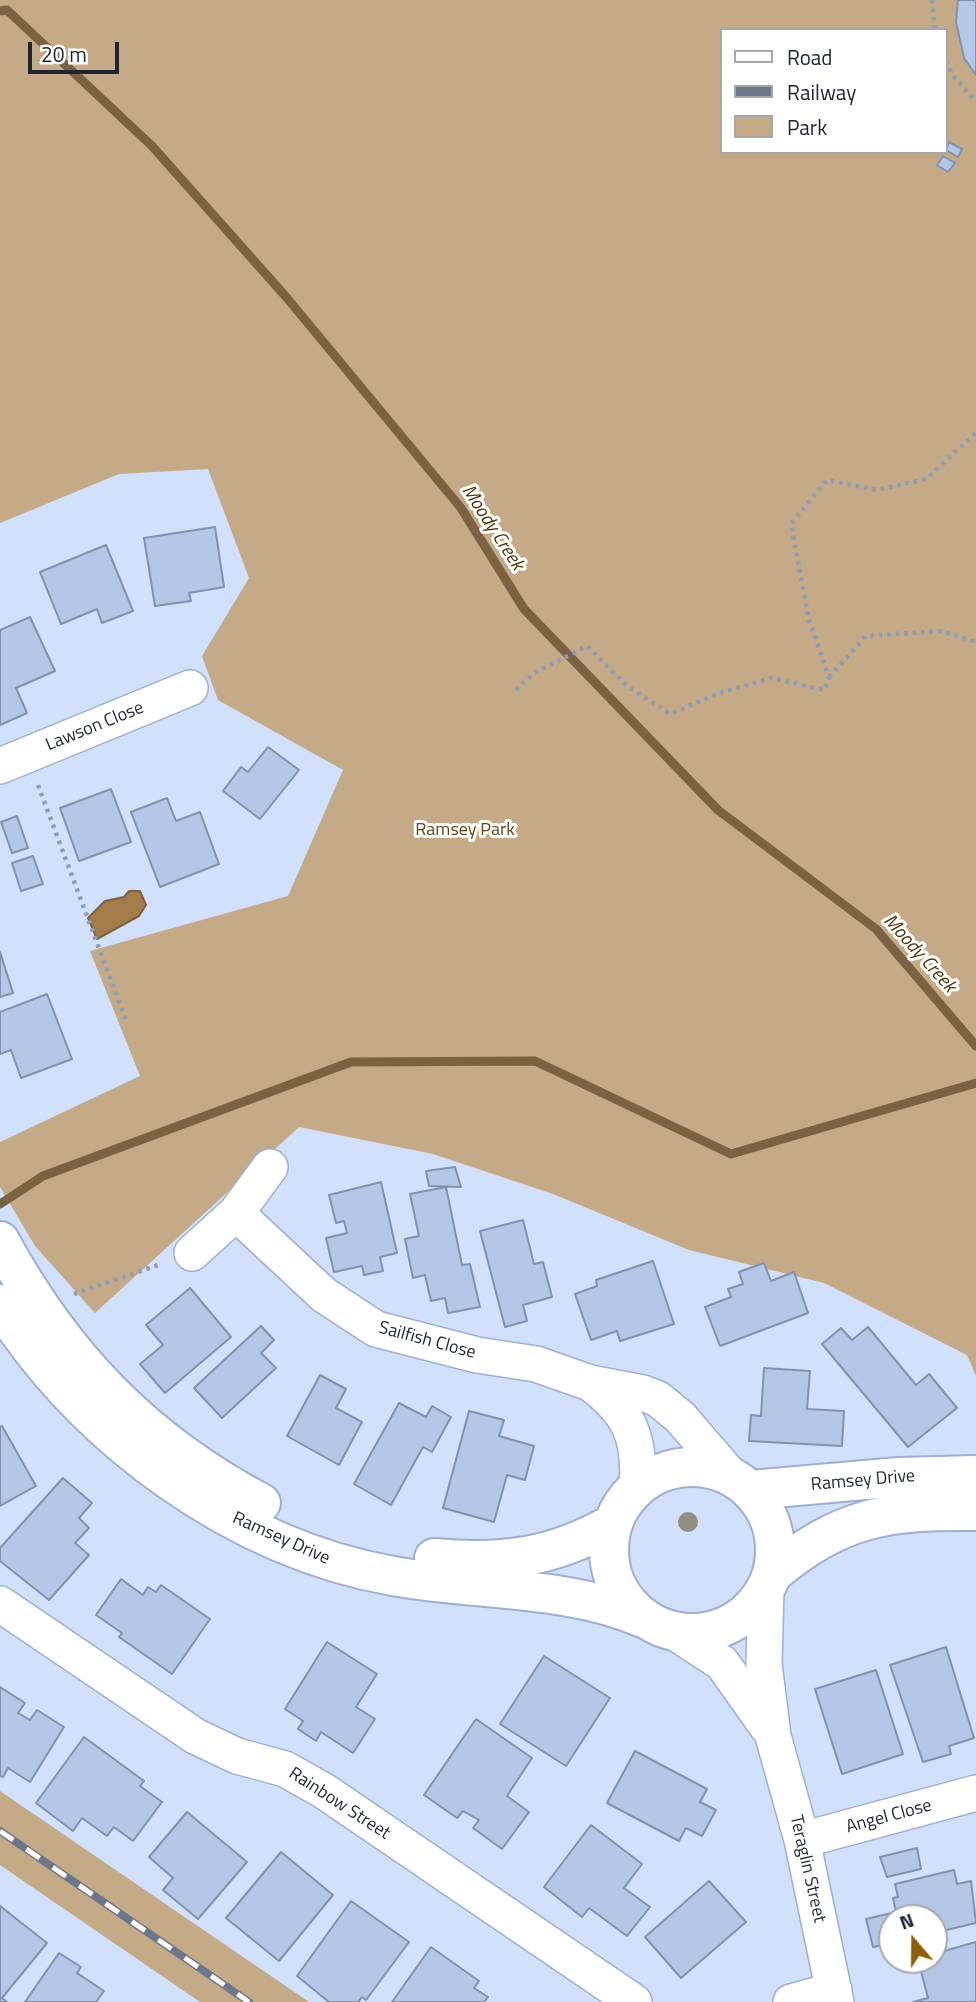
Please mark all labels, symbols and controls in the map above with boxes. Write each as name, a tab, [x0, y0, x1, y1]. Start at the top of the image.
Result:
scale bar	[32, 28, 122, 72]
legend	[720, 28, 948, 154]
text: 20 m	[41, 38, 87, 70]
text: Road	[787, 41, 832, 73]
text: Railway	[787, 76, 856, 108]
text: Park	[787, 111, 827, 143]
water label: Moody Creek	[456, 481, 528, 575]
street label: Lawson Close	[43, 698, 147, 756]
park label: Ramsey Park	[415, 820, 515, 842]
water label: Moody Creek	[878, 910, 960, 998]
street label: Sailfish Close	[376, 1318, 478, 1364]
street label: Ramsey Drive	[810, 1466, 916, 1496]
street label: Ramsey Drive	[229, 1508, 333, 1570]
street label: Rainbow Street	[284, 1763, 394, 1845]
street label: Angel Close	[844, 1795, 934, 1839]
street label: Teraglin Street	[784, 1813, 830, 1925]
north arrow	[878, 1904, 948, 1974]
text: N	[895, 1905, 917, 1937]

